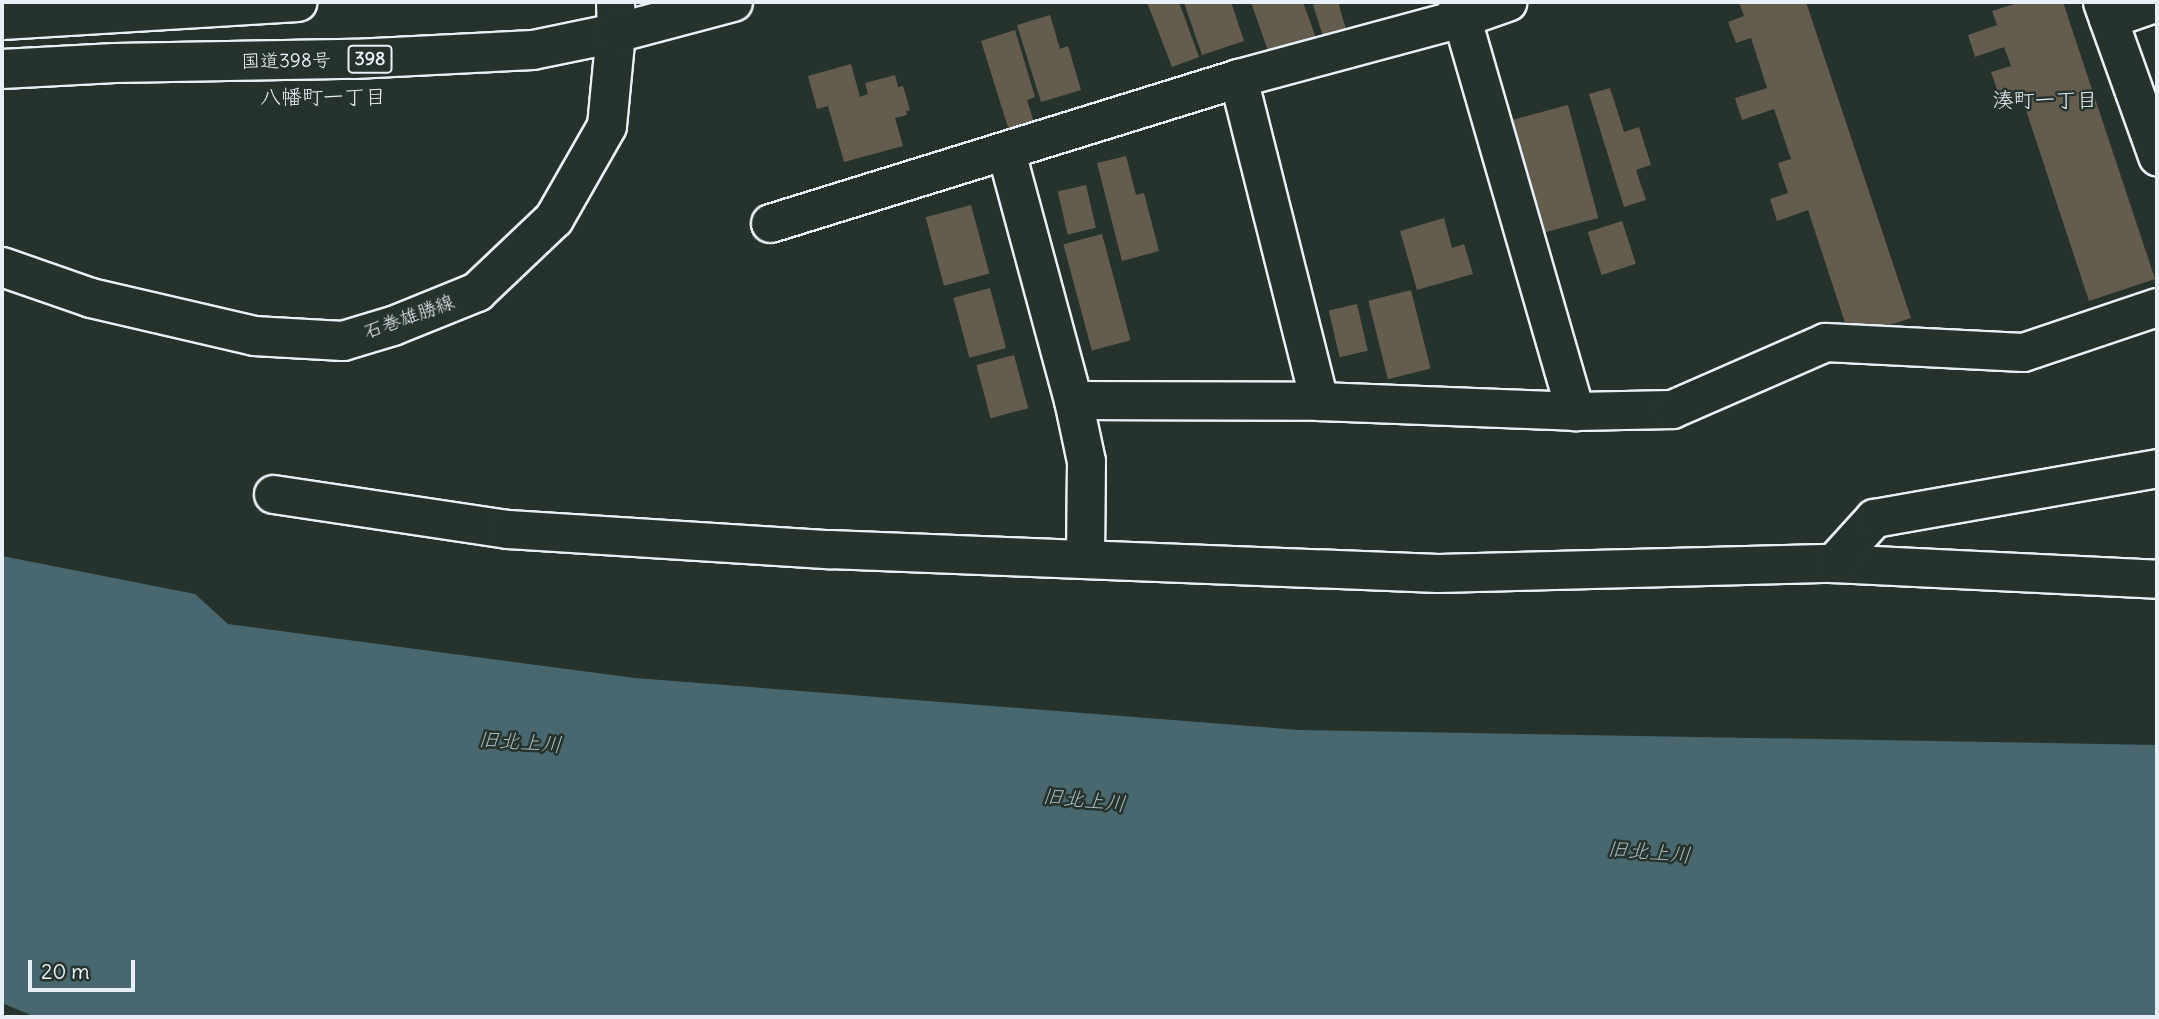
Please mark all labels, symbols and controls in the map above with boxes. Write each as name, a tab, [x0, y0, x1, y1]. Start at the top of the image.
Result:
road number: 398	[347, 44, 393, 74]
street label: 国道398号	[241, 49, 331, 73]
district label: 八幡町一丁目	[260, 84, 386, 110]
district label: 湊町一丁目	[1993, 87, 2097, 113]
street label: 石巻雄勝線	[360, 290, 458, 344]
water label: 旧北上川	[477, 727, 563, 757]
water label: 旧北上川	[1041, 783, 1127, 817]
water label: 旧北上川	[1606, 836, 1692, 868]
scale bar	[32, 946, 138, 990]
text: 20 m	[41, 958, 90, 985]

